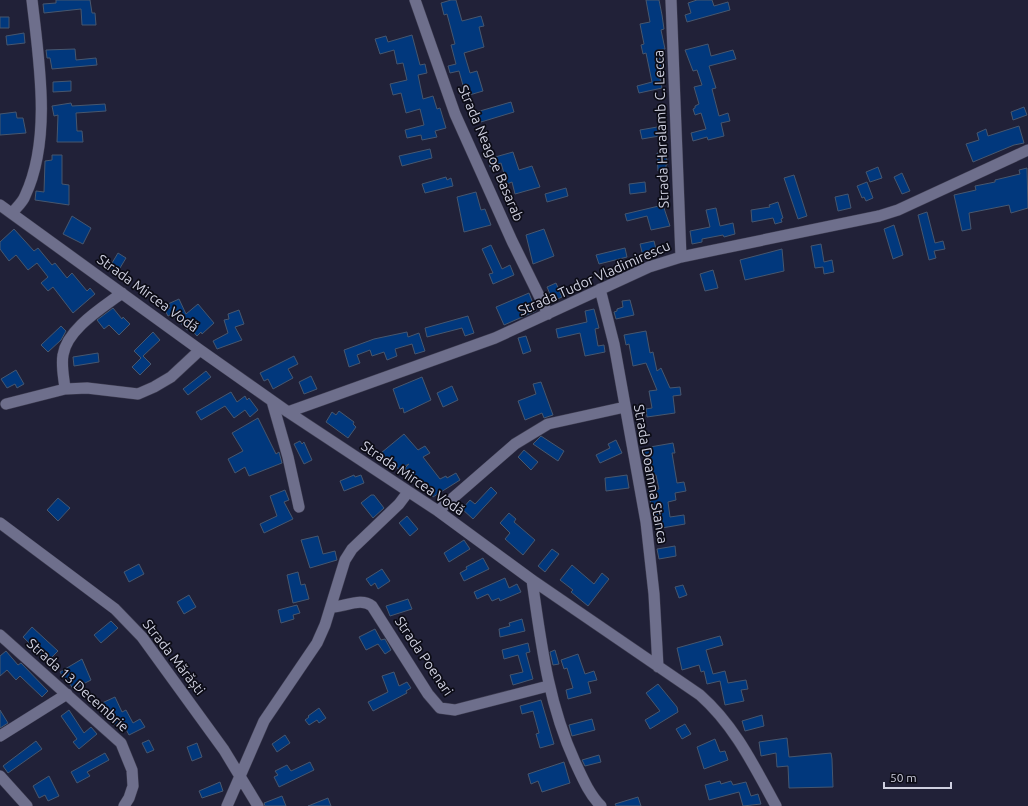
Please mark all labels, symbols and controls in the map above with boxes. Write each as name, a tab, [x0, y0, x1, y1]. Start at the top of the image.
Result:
street label: Strada Haralamb C. Lecca	[650, 50, 672, 208]
street label: Strada Neagoe Basarab	[455, 83, 527, 223]
street label: Strada Tudor Vladimirescu	[516, 237, 672, 319]
street label: Strada Mircea Vodă	[94, 251, 202, 335]
street label: Strada Doamna Stanca	[631, 403, 671, 545]
street label: Strada Mircea Vodă	[358, 437, 468, 519]
street label: Strada Poenari	[392, 613, 456, 699]
street label: Strada Mărăști	[140, 616, 208, 698]
street label: Strada 13 Decembrie	[24, 635, 132, 735]
scale bar	[884, 764, 951, 790]
text: 50 m	[890, 771, 917, 784]

